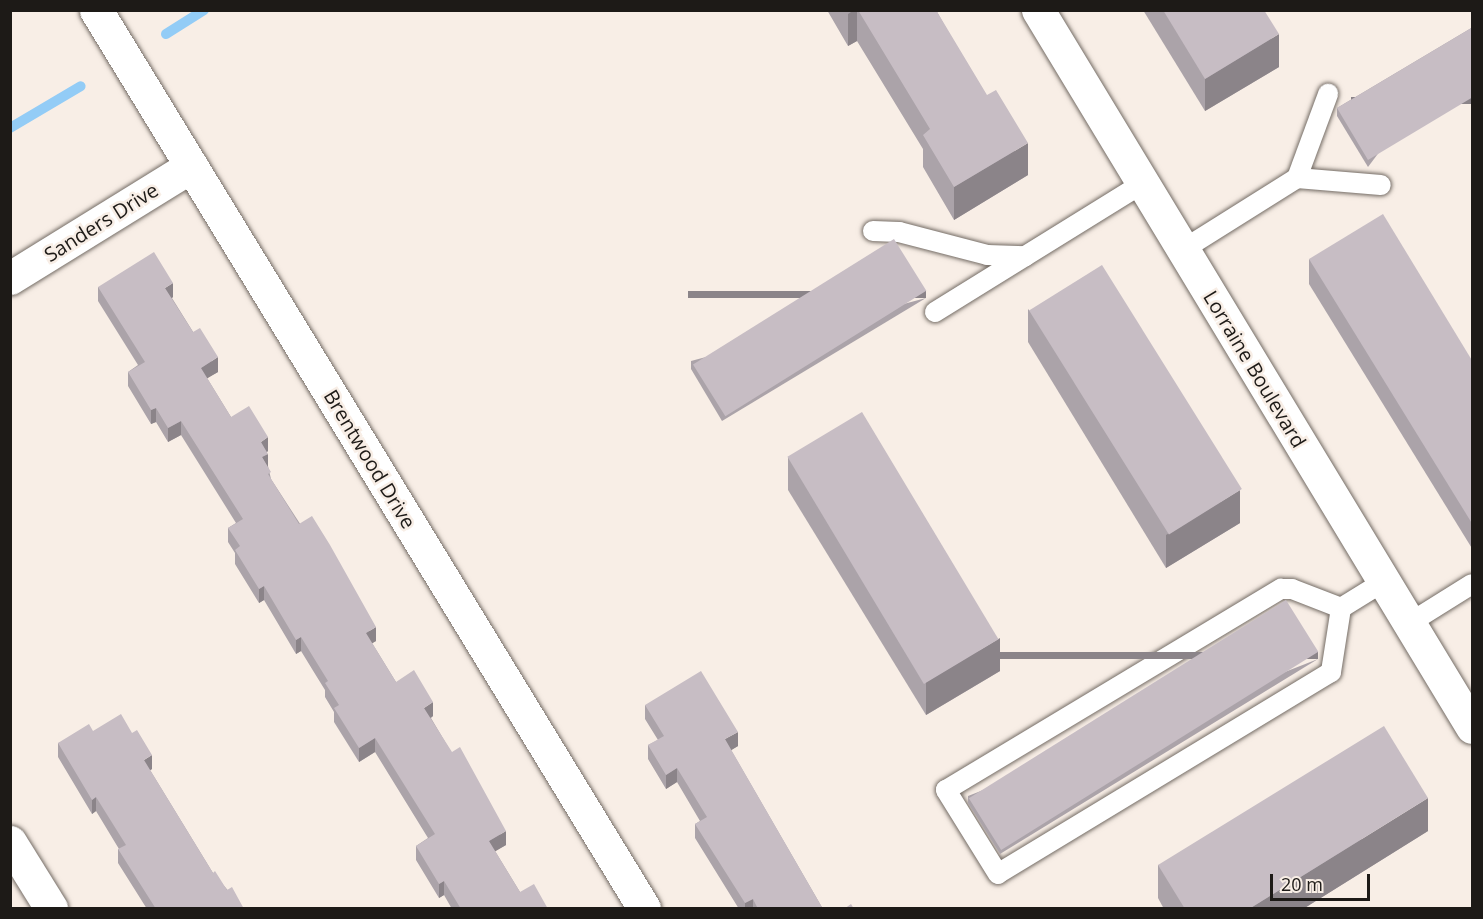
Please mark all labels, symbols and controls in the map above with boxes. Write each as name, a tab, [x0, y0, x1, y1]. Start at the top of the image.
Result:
street label: Sanders Drive	[40, 177, 162, 267]
street label: Lorraine Boulevard	[1199, 286, 1311, 452]
street label: Brentwood Drive	[319, 385, 421, 533]
scale bar	[1273, 862, 1374, 900]
text: 20 m	[1281, 872, 1323, 896]

